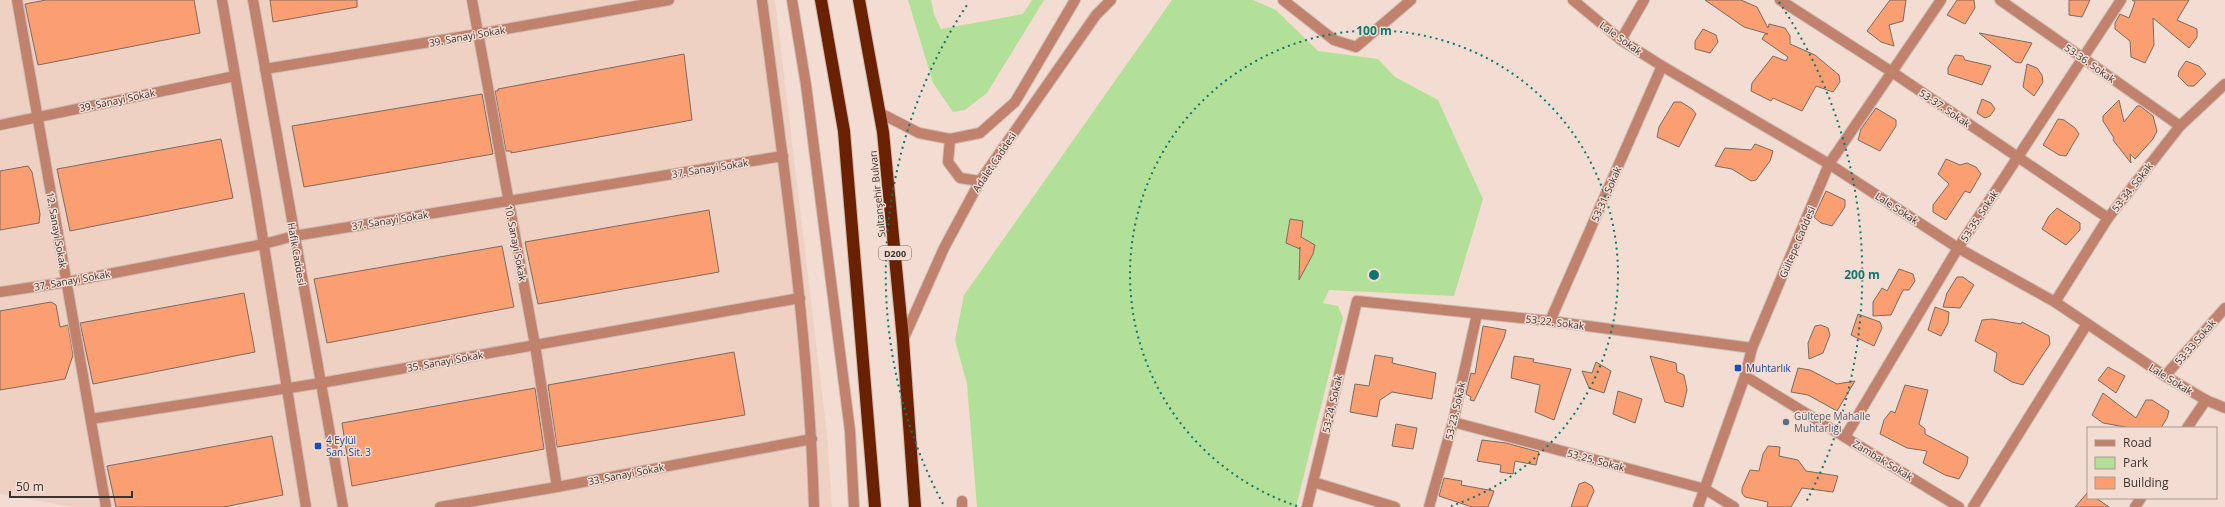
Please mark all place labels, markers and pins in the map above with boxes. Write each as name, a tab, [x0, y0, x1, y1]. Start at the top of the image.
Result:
centre of rings	[1367, 268, 1381, 282]
place label: Muhtarlık	[1746, 361, 1792, 375]
marker: Muhtarlık	[1733, 363, 1743, 373]
place label: Gültepe Mahalle Muhtarlığı	[1794, 409, 1871, 435]
marker: Gültepe Mahalle Muhtarlığı	[1781, 417, 1791, 427]
place label: 4 Eylül San. Sit. 3	[326, 433, 371, 459]
marker: 4 Eylül San. Sit. 3	[313, 441, 323, 451]

